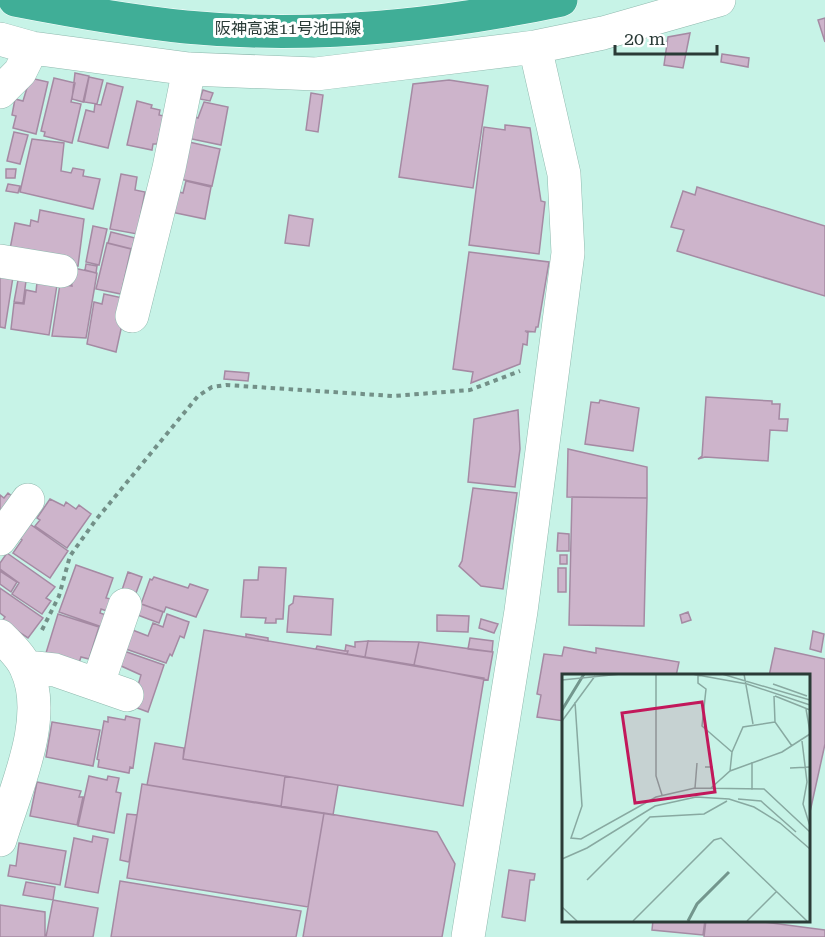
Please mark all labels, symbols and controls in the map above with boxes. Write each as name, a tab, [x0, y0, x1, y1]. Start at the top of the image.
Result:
scale bar	[615, 18, 717, 56]
street label: 阪神高速11号池田線	[215, 19, 361, 38]
text: 20 m	[624, 28, 665, 49]
inset map	[562, 674, 810, 922]

